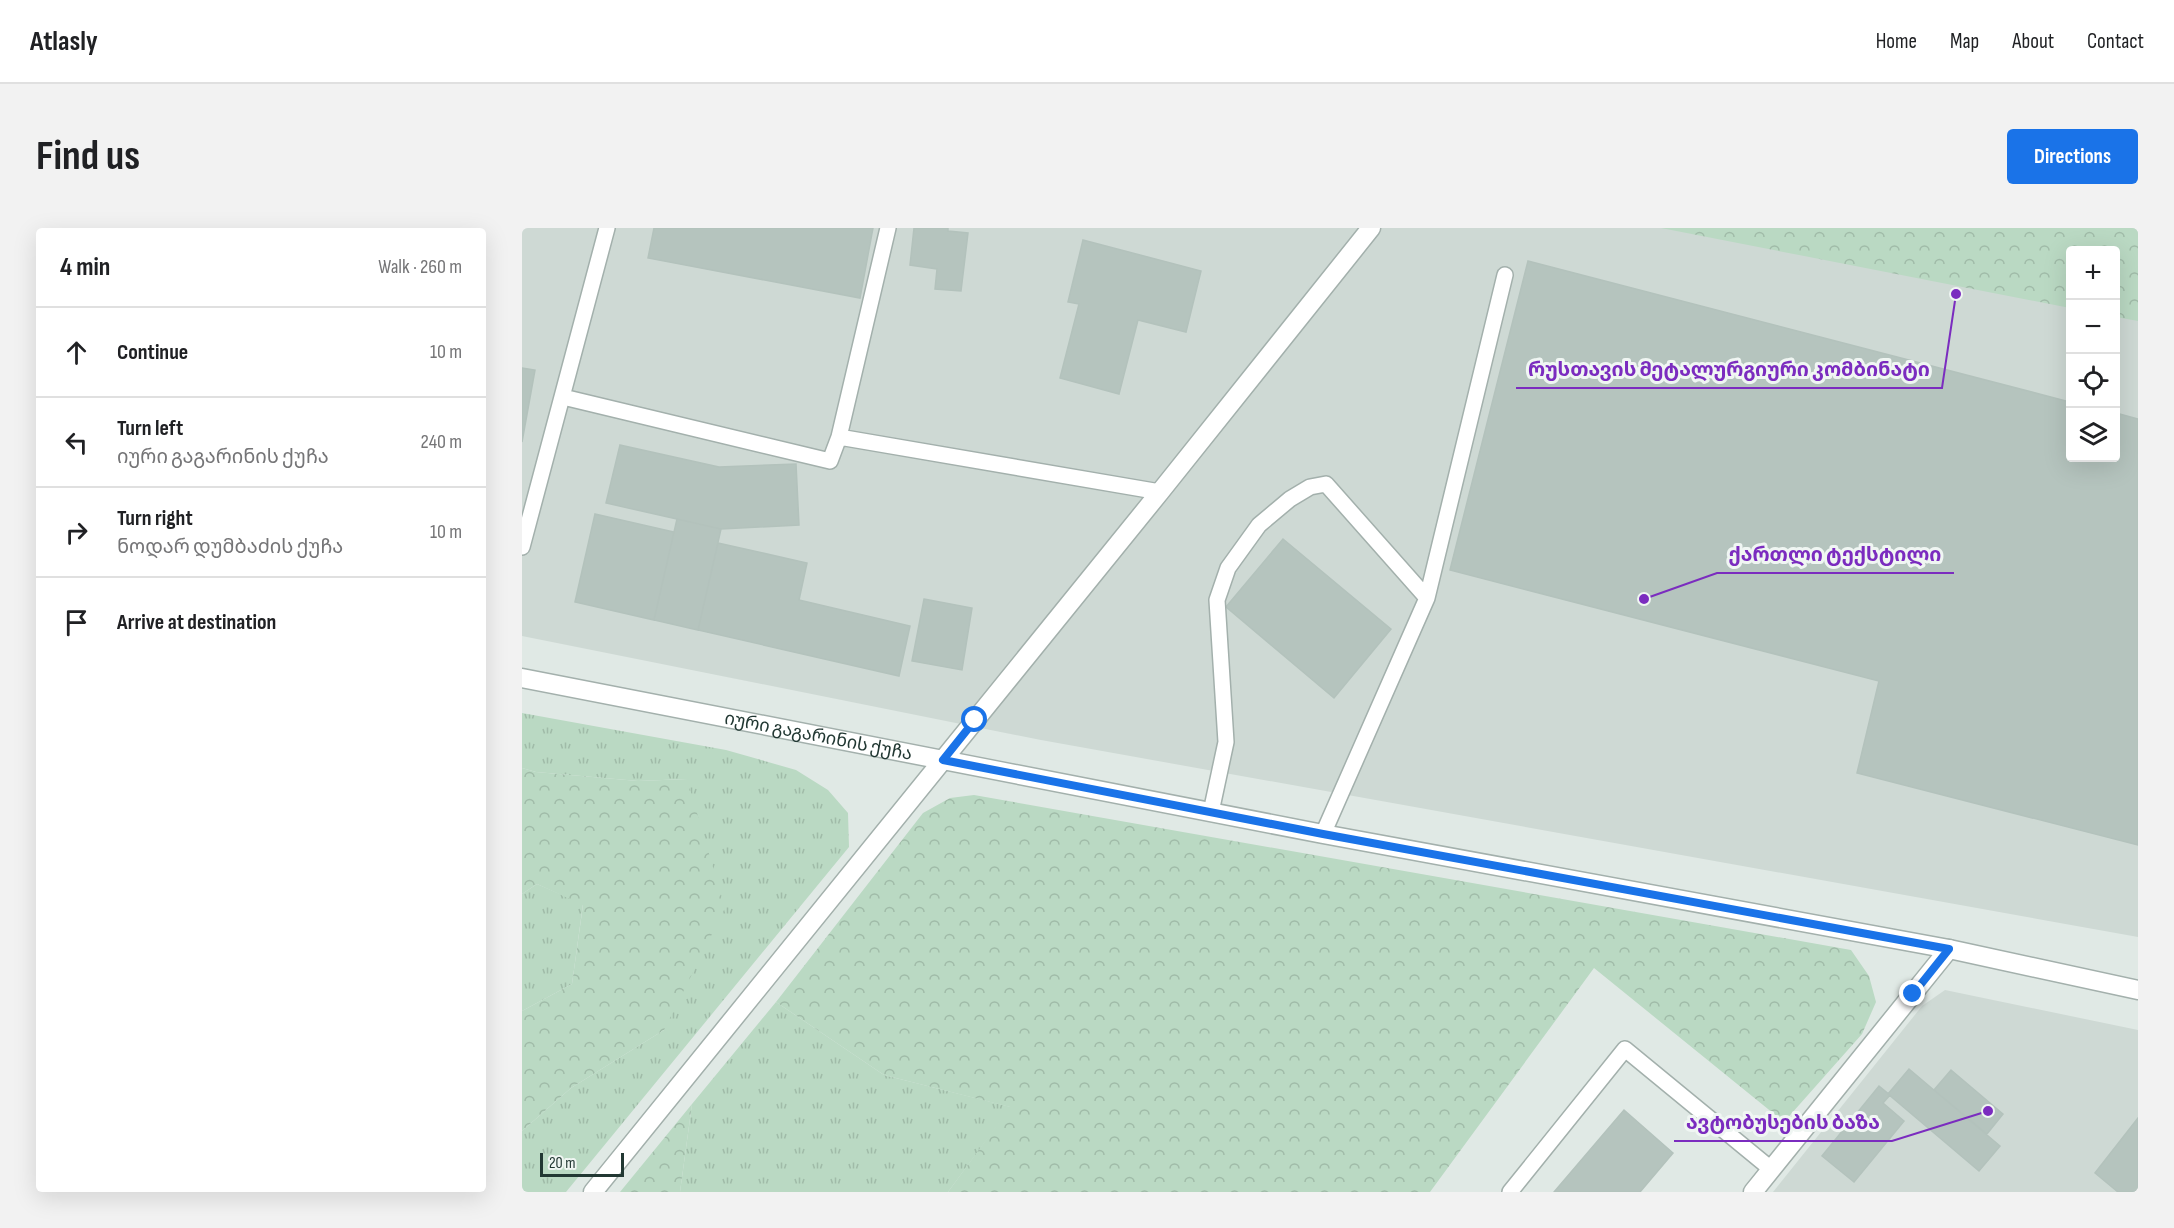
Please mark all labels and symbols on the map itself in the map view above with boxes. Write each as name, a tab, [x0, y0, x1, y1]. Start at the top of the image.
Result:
callout: რუსთავის მეტალურგიური კომბინატი	[1516, 350, 1942, 388]
text: რუსთავის მეტალურგიური კომბინატი	[1528, 358, 1930, 382]
callout: ქართლი ტექსტილი	[1717, 535, 1954, 573]
text: ქართლი ტექსტილი	[1729, 543, 1941, 567]
route start	[961, 706, 987, 732]
street label: იური გაგარინის ქუჩა	[723, 707, 914, 764]
route end	[1899, 980, 1925, 1006]
callout: ავტობუსების ბაზა	[1674, 1103, 1892, 1141]
text: ავტობუსების ბაზა	[1686, 1111, 1880, 1135]
scale bar	[540, 1150, 624, 1178]

